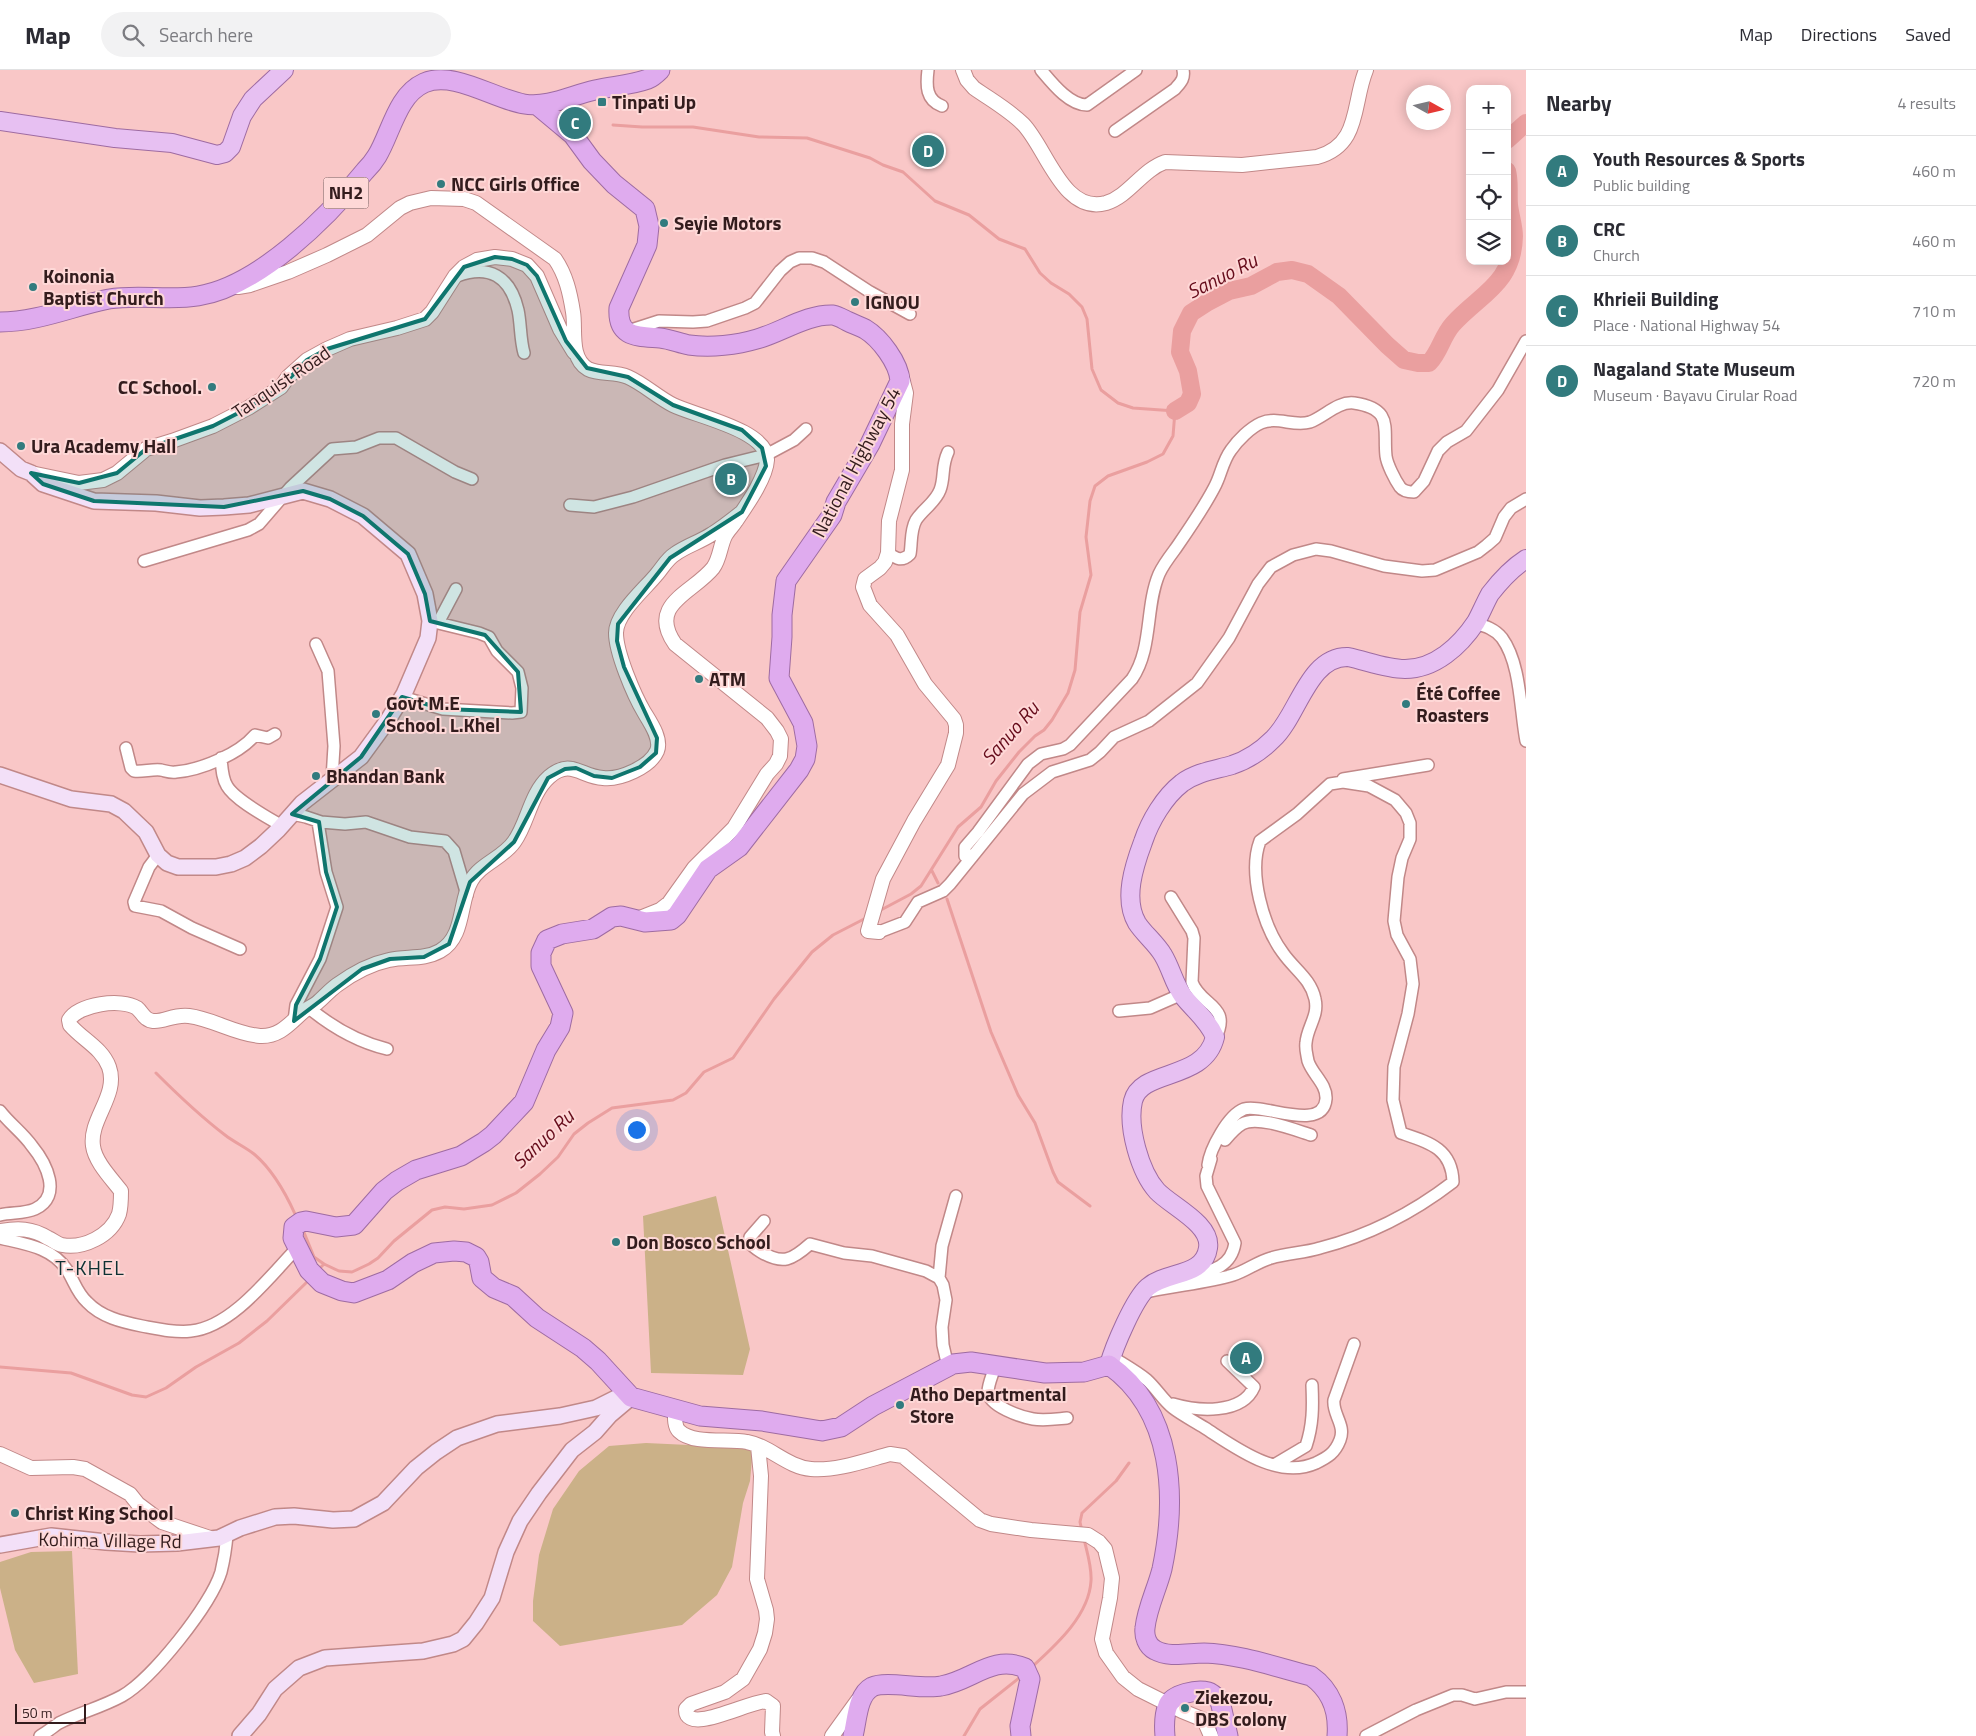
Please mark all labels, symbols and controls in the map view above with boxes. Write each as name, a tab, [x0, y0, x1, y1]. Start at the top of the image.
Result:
search box	[101, 12, 451, 57]
text: Map	[25, 17, 71, 53]
text: Search here	[159, 20, 253, 49]
icon: search	[119, 21, 147, 49]
text: Map	[1739, 21, 1773, 48]
text: Directions	[1801, 21, 1877, 48]
text: Saved	[1905, 21, 1951, 48]
north arrow	[1406, 85, 1451, 130]
map controls	[1466, 85, 1511, 265]
button: +	[1466, 85, 1511, 130]
place label: Tinpati Up	[612, 87, 696, 116]
text: Nearby	[1546, 87, 1611, 119]
text: 4 results	[1897, 91, 1956, 115]
marker: Tinpati Up	[596, 96, 608, 108]
pin: C	[559, 104, 591, 142]
button: −	[1466, 130, 1511, 175]
pin: D	[912, 132, 944, 170]
text: Youth Resources & Sports	[1593, 144, 1805, 173]
text: A	[1557, 159, 1567, 183]
text: 460 m	[1912, 159, 1956, 183]
place label: NCC Girls Office	[451, 169, 580, 198]
text: Public building	[1593, 173, 1690, 197]
button: locate	[1466, 175, 1511, 220]
road number: NH2	[324, 178, 368, 208]
marker: NCC Girls Office	[435, 178, 447, 190]
place label: Seyie Motors	[674, 208, 782, 237]
text: CRC	[1593, 214, 1625, 243]
marker: Seyie Motors	[658, 217, 670, 229]
button: layers	[1466, 220, 1511, 265]
text: B	[1557, 229, 1567, 253]
text: 460 m	[1912, 229, 1956, 253]
text: Church	[1593, 243, 1640, 267]
water label: Sanuo Ru	[1181, 244, 1263, 306]
place label: Koinonia Baptist Church	[43, 261, 164, 312]
marker: Koinonia Baptist Church	[27, 281, 39, 293]
text: Khrieii Building	[1593, 284, 1719, 313]
place label: IGNOU	[865, 287, 920, 316]
marker: IGNOU	[849, 296, 861, 308]
text: C	[1558, 299, 1566, 323]
text: 710 m	[1912, 299, 1956, 323]
text: Place · National Highway 54	[1593, 313, 1780, 337]
street label: Tanquist Road	[226, 338, 336, 425]
text: Nagaland State Museum	[1593, 354, 1795, 383]
text: D	[1557, 369, 1567, 393]
text: 720 m	[1912, 369, 1956, 393]
place label: CC School.	[118, 372, 202, 401]
marker: CC School.	[206, 381, 218, 393]
street label: National Highway 54	[804, 381, 908, 542]
text: Museum · Bayavu Cirular Road	[1593, 383, 1798, 407]
place label: Ura Academy Hall	[31, 431, 176, 460]
marker: Ura Academy Hall	[15, 440, 27, 452]
pin: B	[715, 460, 747, 498]
place label: ATM	[709, 664, 746, 693]
marker: ATM	[693, 673, 705, 685]
place label: Été Coffee Roasters	[1416, 678, 1501, 729]
place label: Govt M.E School. L.Khel	[386, 688, 500, 739]
water label: Sanuo Ru	[973, 693, 1047, 771]
marker: Été Coffee Roasters	[1400, 698, 1412, 710]
marker: Govt M.E School. L.Khel	[370, 708, 382, 720]
place label: Bhandan Bank	[326, 761, 445, 790]
marker: Bhandan Bank	[310, 770, 322, 782]
water label: Sanuo Ru	[505, 1101, 582, 1176]
your location	[624, 1117, 650, 1143]
place label: Don Bosco School	[626, 1227, 771, 1256]
marker: Don Bosco School	[610, 1236, 622, 1248]
district label: T-KHEL	[55, 1252, 125, 1283]
pin: A	[1230, 1339, 1262, 1377]
place label: Atho Departmental Store	[910, 1379, 1067, 1430]
marker: Atho Departmental Store	[894, 1399, 906, 1411]
place label: Christ King School	[25, 1498, 174, 1527]
marker: Christ King School	[9, 1507, 21, 1519]
street label: Kohima Village Rd	[38, 1524, 182, 1555]
place label: Ziekezou, DBS colony	[1195, 1682, 1287, 1733]
scale bar	[15, 1701, 86, 1724]
text: 50 m	[22, 1702, 52, 1723]
marker: Ziekezou, DBS colony	[1179, 1702, 1191, 1714]

